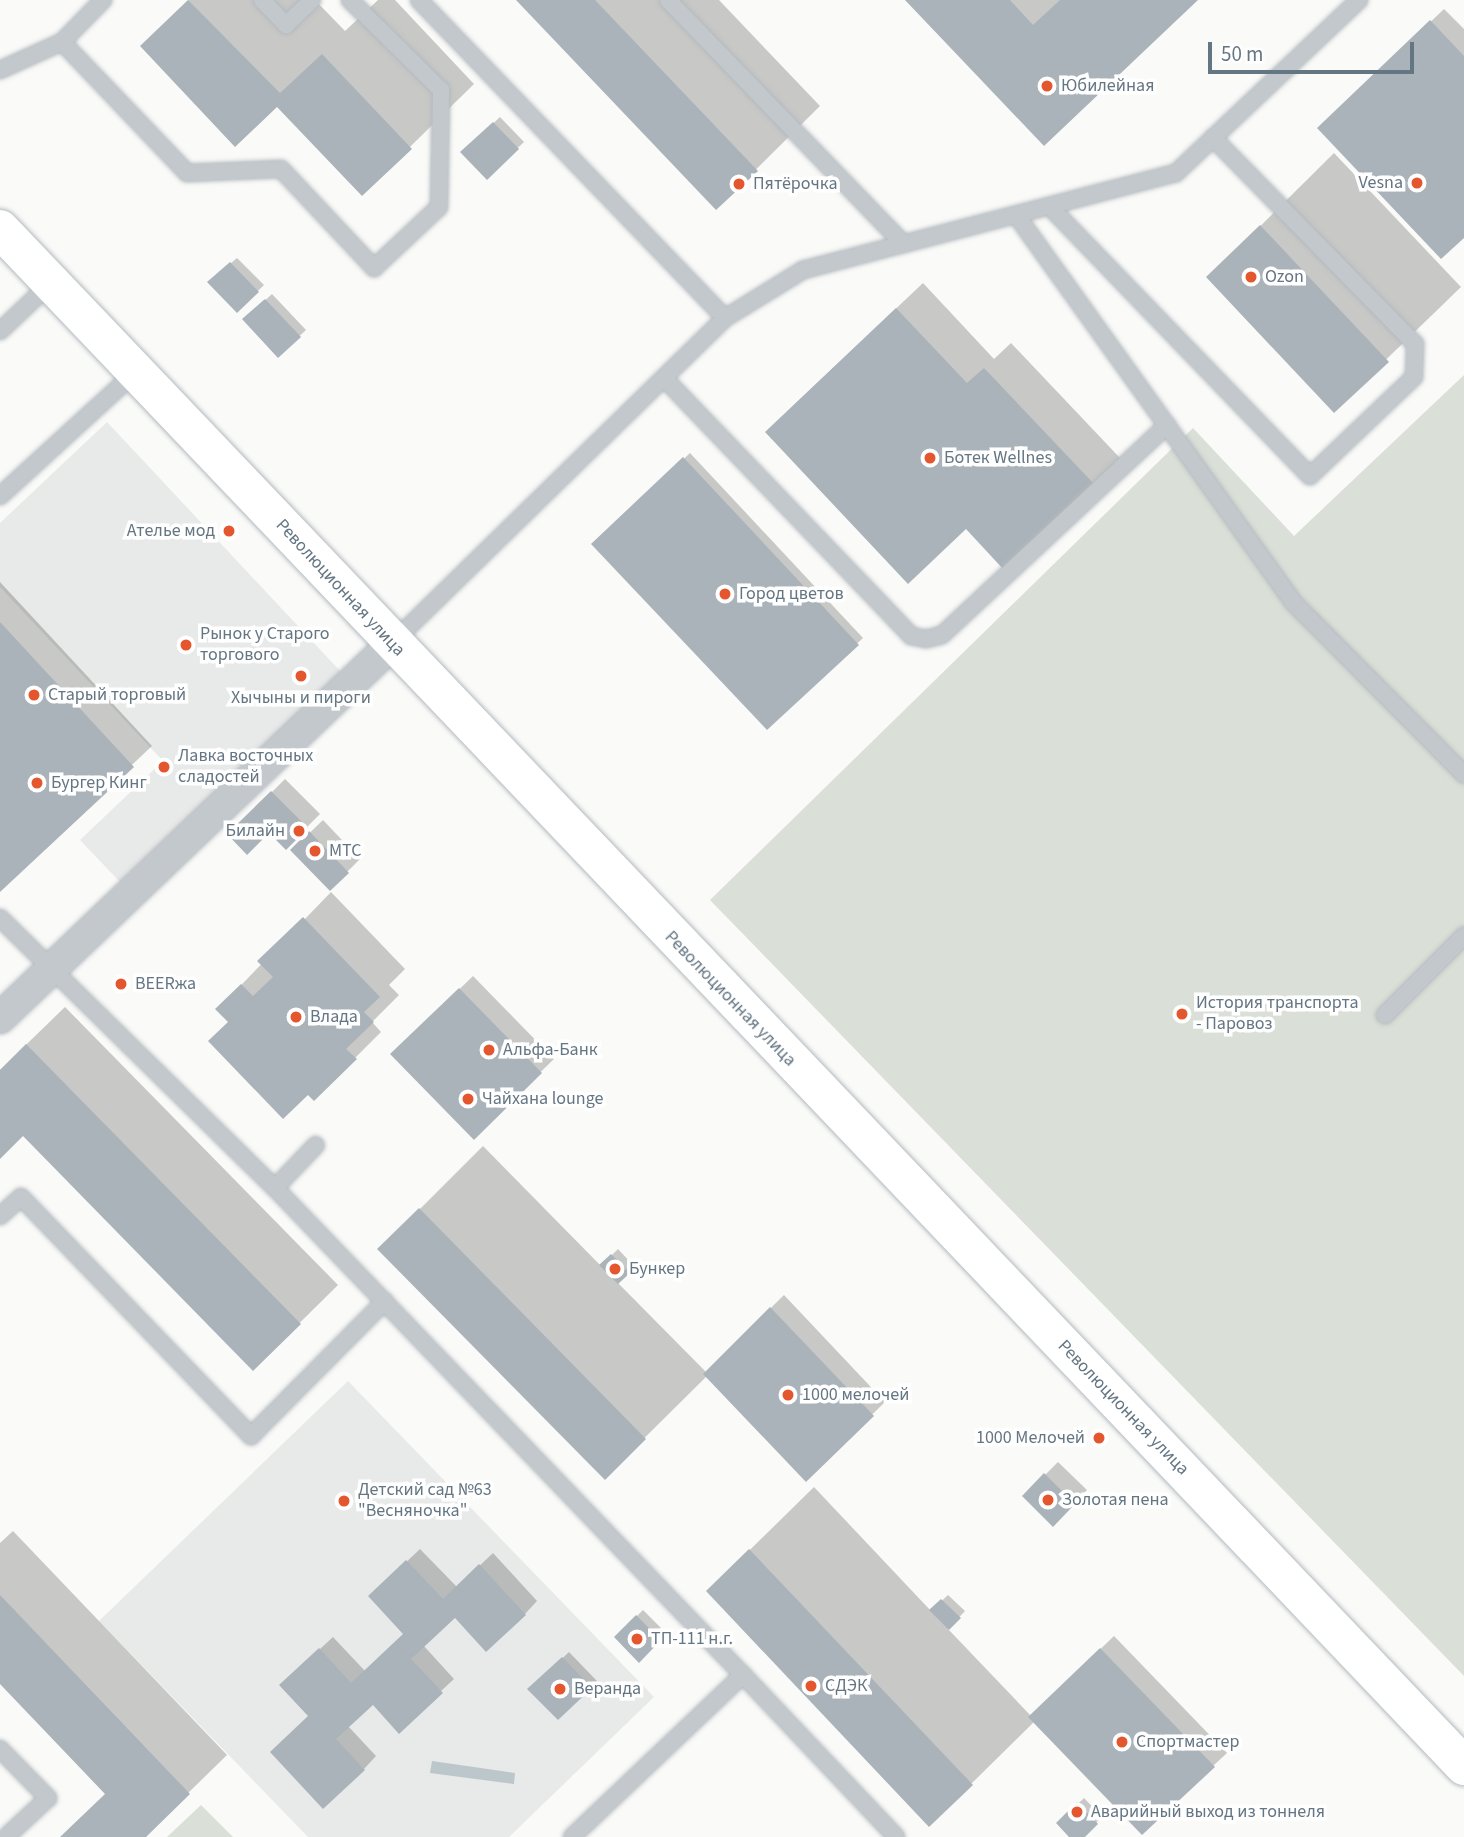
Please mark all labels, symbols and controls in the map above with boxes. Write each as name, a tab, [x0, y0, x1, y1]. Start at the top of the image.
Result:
scale bar	[1212, 28, 1418, 72]
text: 50 m	[1221, 39, 1263, 69]
place label: Юбилейная	[1061, 75, 1154, 97]
marker: Юбилейная	[1039, 78, 1055, 94]
place label: Vesna	[1359, 172, 1403, 194]
place label: Пятёрочка	[753, 173, 838, 195]
marker: Vesna	[1409, 175, 1425, 191]
marker: Пятёрочка	[731, 176, 747, 192]
place label: Ozon	[1265, 266, 1304, 288]
marker: Ozon	[1243, 269, 1259, 285]
place label: Ботек Wellnes	[944, 447, 1052, 469]
marker: Ботек Wellnes	[922, 450, 938, 466]
street label: Революционная улица	[271, 515, 409, 661]
place label: Ателье мод	[127, 520, 215, 542]
marker: Ателье мод	[221, 523, 237, 539]
place label: Город цветов	[739, 583, 844, 605]
marker: Город цветов	[717, 586, 733, 602]
place label: Рынок у Старого торгового	[200, 624, 330, 666]
marker: Рынок у Старого торгового	[178, 637, 194, 653]
marker: Хычыны и пироги	[293, 668, 309, 684]
place label: Старый торговый	[48, 684, 186, 706]
marker: Старый торговый	[26, 687, 42, 703]
place label: Хычыны и пироги	[231, 687, 371, 709]
place label: Лавка восточных сладостей	[178, 746, 313, 788]
marker: Лавка восточных сладостей	[156, 759, 172, 775]
place label: Бургер Кинг	[51, 772, 147, 794]
marker: Бургер Кинг	[29, 775, 45, 791]
place label: Билайн	[225, 820, 285, 842]
marker: Билайн	[291, 823, 307, 839]
place label: МТС	[329, 840, 362, 862]
marker: МТС	[307, 843, 323, 859]
street label: Революционная улица	[660, 927, 800, 1071]
place label: BEERжа	[135, 973, 196, 995]
marker: BEERжа	[113, 976, 129, 992]
place label: История транспорта - Паровоз	[1196, 993, 1358, 1036]
place label: Влада	[310, 1006, 358, 1028]
marker: История транспорта - Паровоз	[1174, 1006, 1190, 1022]
marker: Влада	[288, 1009, 304, 1025]
place label: Альфа-Банк	[503, 1039, 598, 1061]
marker: Альфа-Банк	[481, 1042, 497, 1058]
place label: Чайхана lounge	[482, 1088, 603, 1110]
marker: Чайхана lounge	[460, 1091, 476, 1107]
place label: Бункер	[629, 1258, 685, 1280]
marker: Бункер	[607, 1261, 623, 1277]
street label: Революционная улица	[1053, 1336, 1193, 1480]
place label: 1000 мелочей	[802, 1384, 909, 1406]
marker: 1000 мелочей	[780, 1387, 796, 1403]
place label: 1000 Мелочей	[976, 1427, 1085, 1449]
marker: 1000 Мелочей	[1091, 1430, 1107, 1446]
place label: Детский сад №63 "Весняночка"	[358, 1480, 492, 1522]
place label: Золотая пена	[1062, 1489, 1169, 1511]
marker: Золотая пена	[1040, 1492, 1056, 1508]
marker: Детский сад №63 "Весняночка"	[336, 1493, 352, 1509]
place label: ТП-111 н.г.	[651, 1628, 733, 1650]
marker: ТП-111 н.г.	[629, 1631, 645, 1647]
place label: СДЭК	[825, 1675, 867, 1697]
place label: Веранда	[574, 1678, 641, 1700]
marker: СДЭК	[803, 1678, 819, 1694]
marker: Веранда	[552, 1681, 568, 1697]
place label: Спортмастер	[1136, 1731, 1239, 1753]
marker: Спортмастер	[1114, 1734, 1130, 1750]
place label: Аварийный выход из тоннеля	[1091, 1801, 1325, 1823]
marker: Аварийный выход из тоннеля	[1069, 1804, 1085, 1820]

